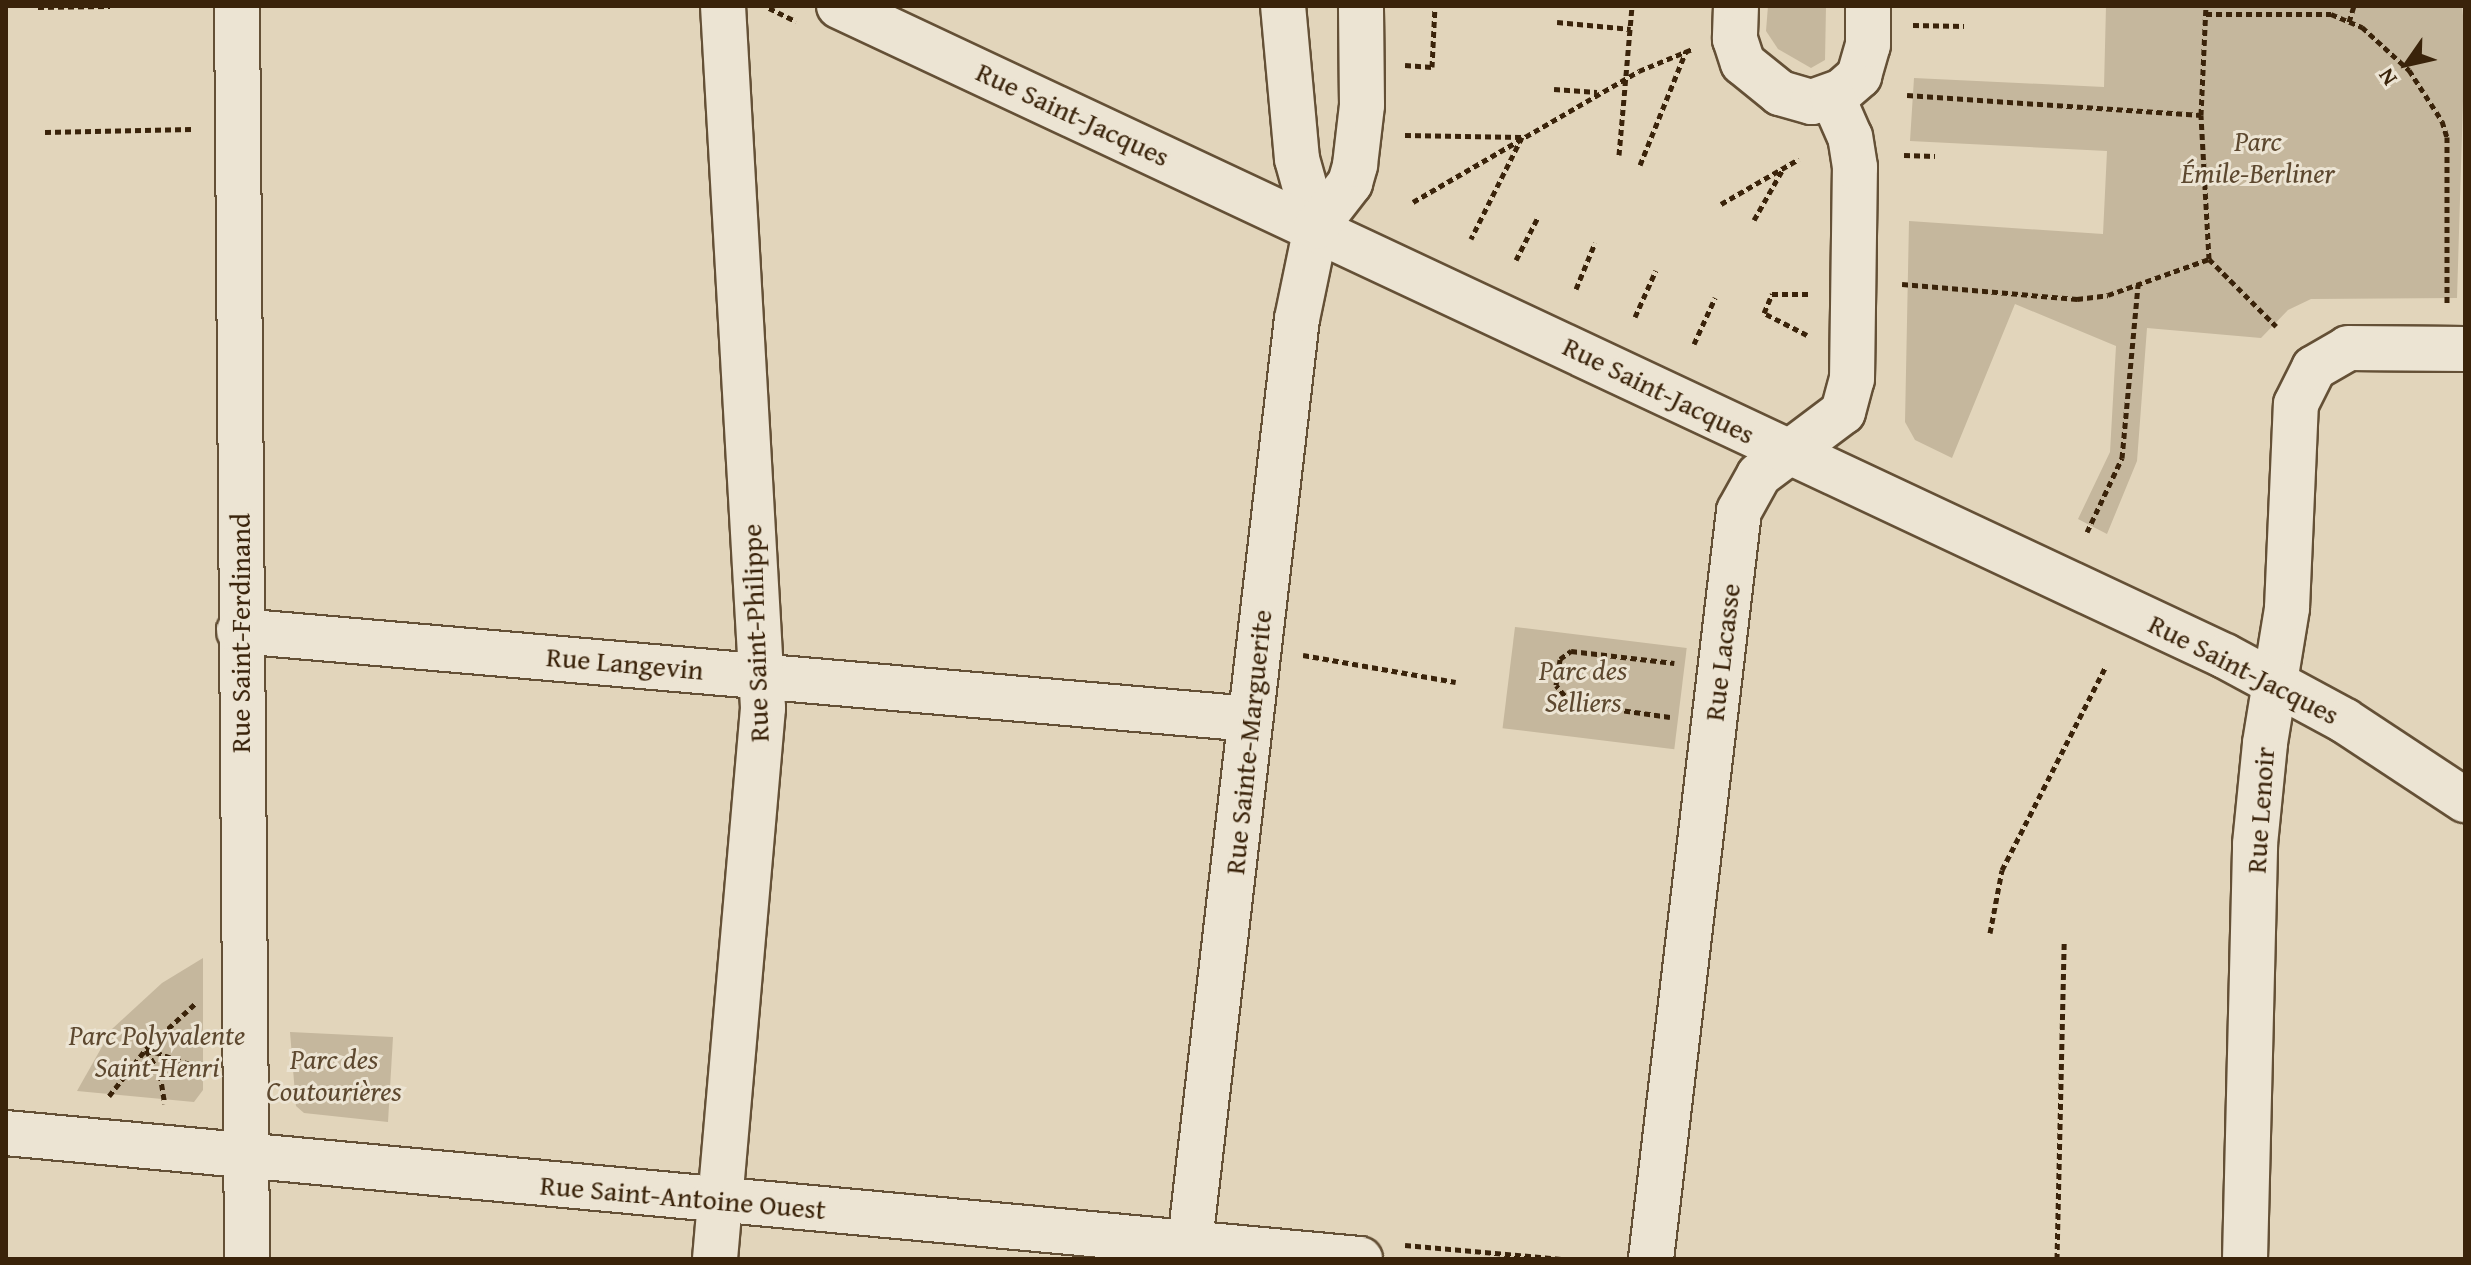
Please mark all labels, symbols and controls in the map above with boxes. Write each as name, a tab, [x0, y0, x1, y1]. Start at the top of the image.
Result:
north arrow	[2367, 24, 2447, 104]
street label: Rue Saint-Jacques	[971, 55, 1175, 173]
text: N	[2370, 62, 2404, 92]
park label: Parc Émile-Berliner	[2181, 124, 2335, 190]
street label: Rue Saint-Jacques	[1558, 329, 1760, 451]
street label: Rue Saint-Ferdinand	[223, 513, 257, 753]
street label: Rue Saint-Philippe	[734, 523, 776, 743]
street label: Rue Lacasse	[1697, 581, 1747, 723]
street label: Rue Saint-Jacques	[2143, 607, 2345, 731]
street label: Rue Sainte-Marguerite	[1217, 608, 1279, 876]
street label: Rue Langevin	[545, 639, 705, 687]
park label: Parc des Selliers	[1539, 653, 1627, 719]
street label: Rue Lenoir	[2239, 746, 2281, 874]
park label: Parc Polyvalente Saint-Henri	[69, 1018, 245, 1084]
park label: Parc des Coutourières	[266, 1042, 402, 1108]
street label: Rue Saint-Antoine Ouest	[539, 1168, 827, 1226]

